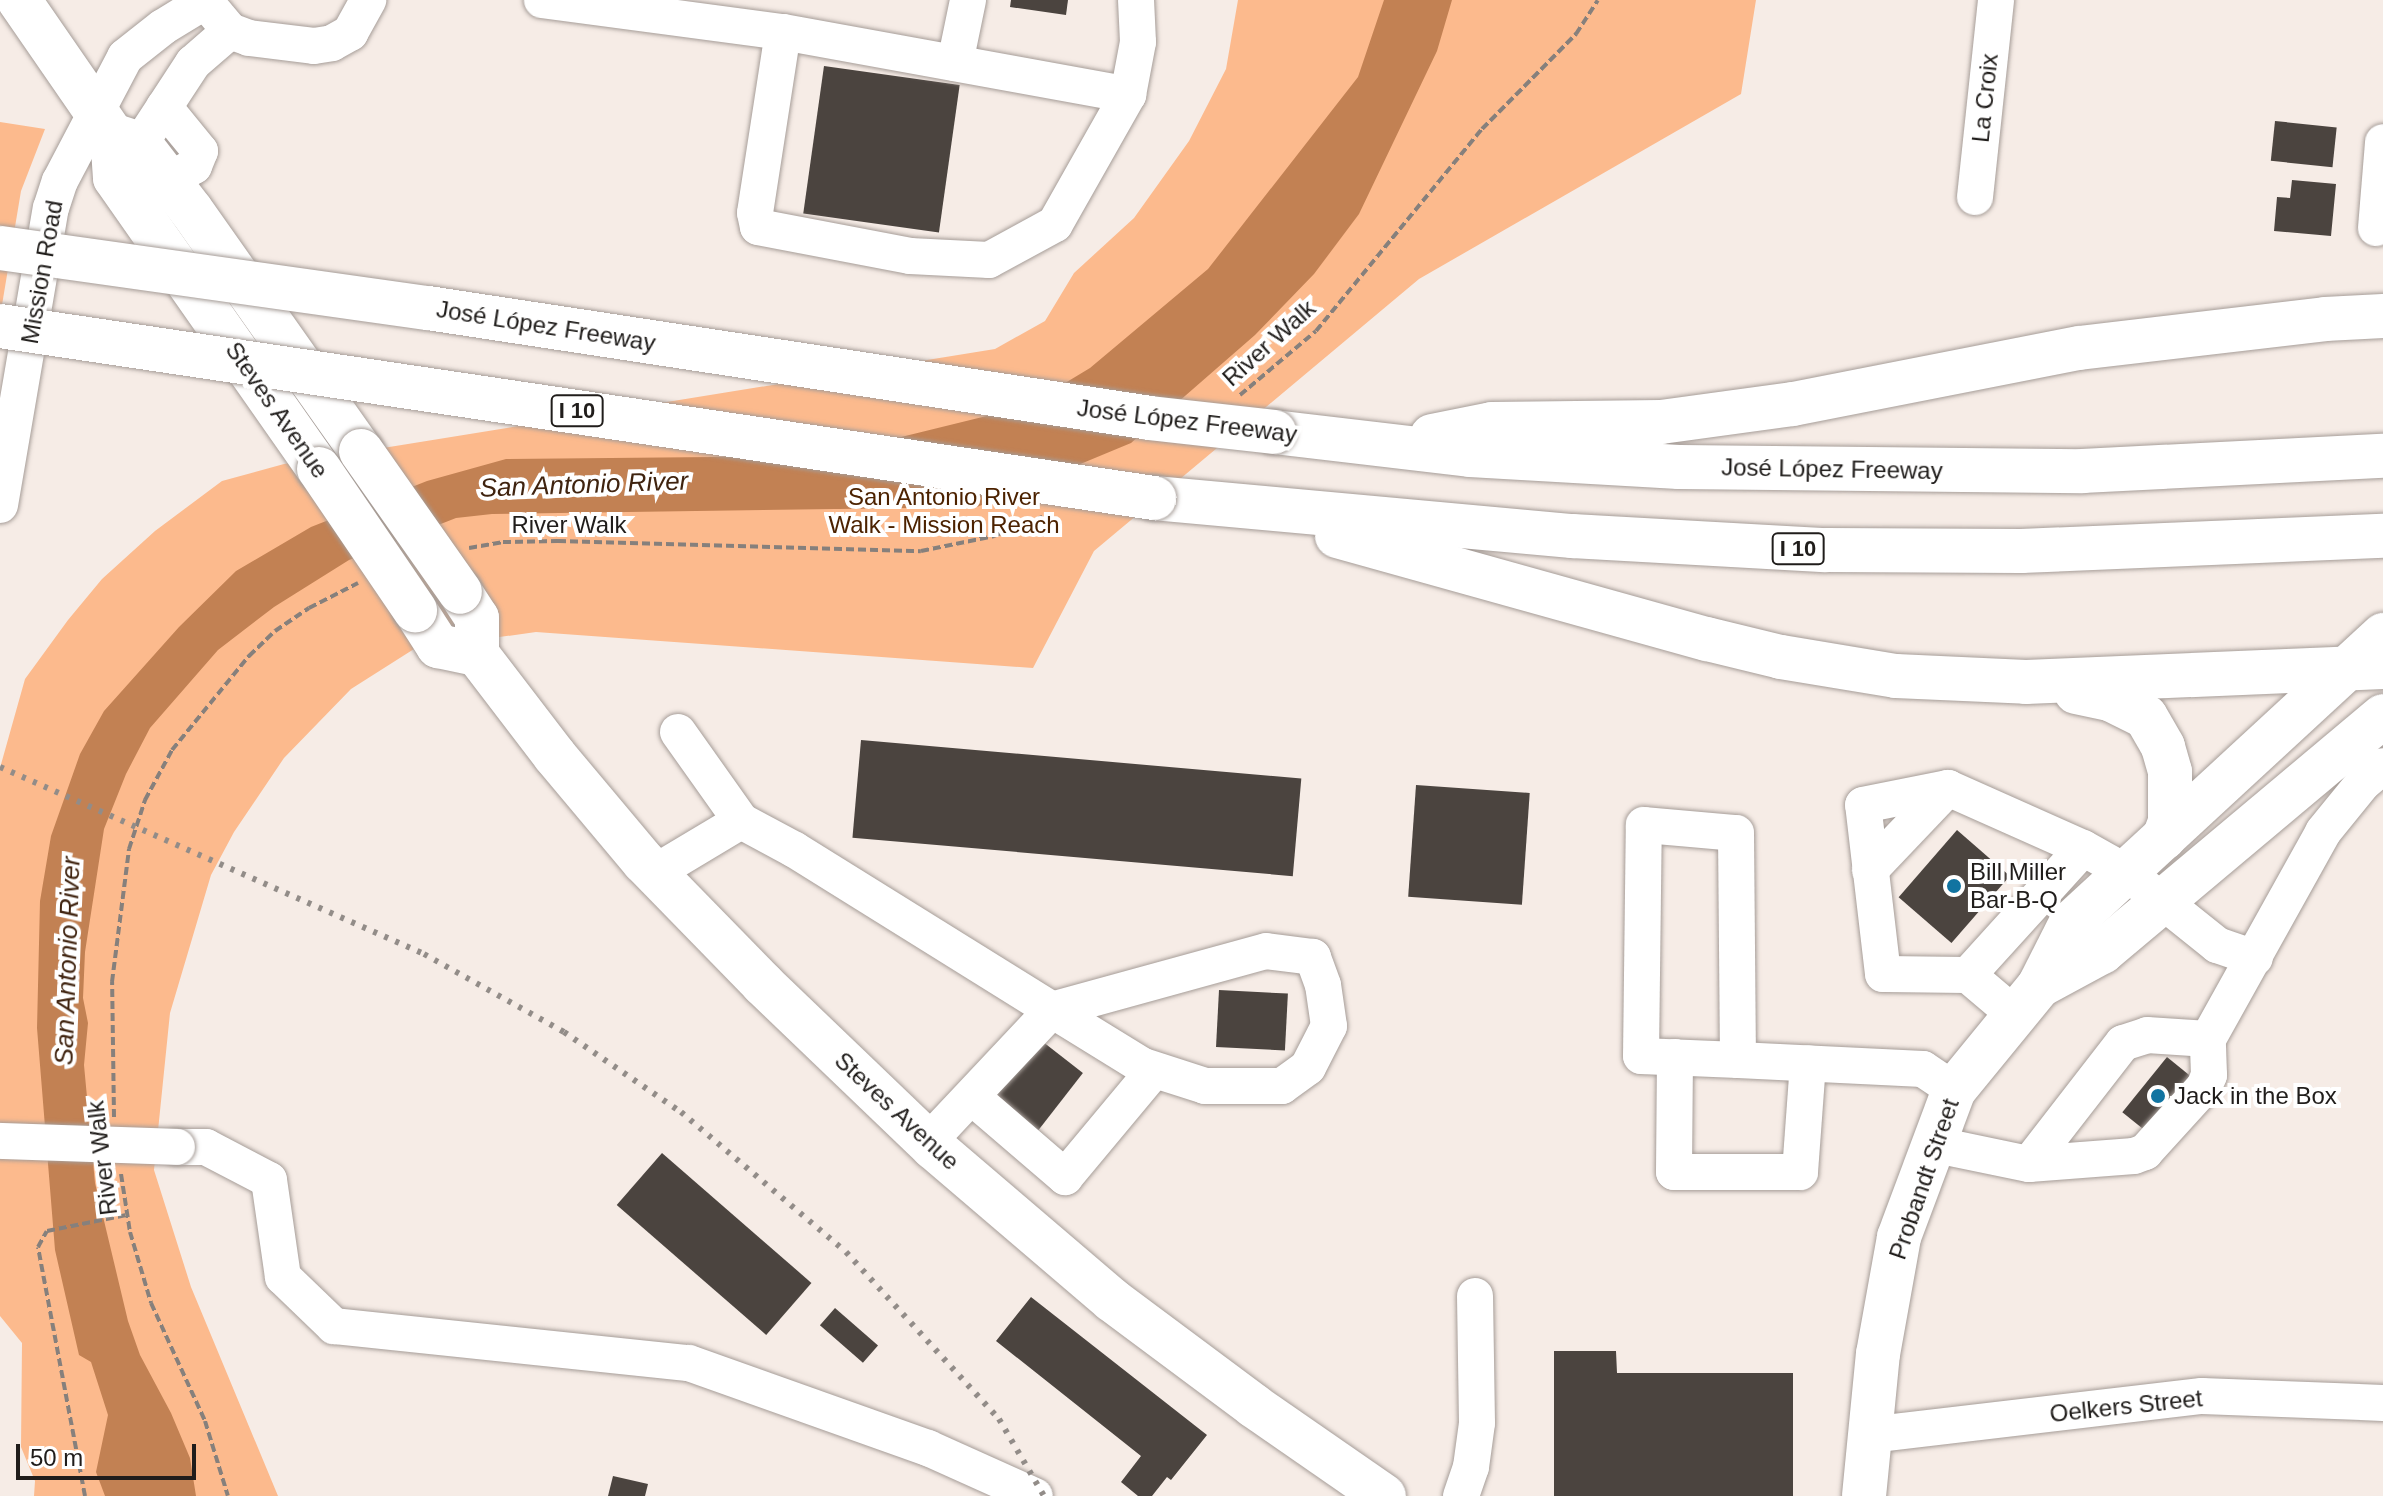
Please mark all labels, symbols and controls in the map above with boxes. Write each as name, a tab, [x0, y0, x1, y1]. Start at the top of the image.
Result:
street label: La Croix	[1966, 52, 2004, 144]
street label: Mission Road	[15, 198, 69, 346]
street label: José López Freeway	[434, 294, 658, 358]
street label: River Walk	[1217, 294, 1321, 392]
street label: Steves Avenue	[219, 336, 335, 484]
road number: I 10	[549, 393, 605, 429]
street label: José López Freeway	[1075, 393, 1299, 449]
street label: José López Freeway	[1721, 453, 1943, 485]
water label: San Antonio River	[479, 466, 689, 504]
park label: San Antonio River Walk - Mission Reach	[828, 483, 1060, 539]
street label: River Walk	[511, 511, 627, 539]
road number: I 10	[1770, 531, 1826, 567]
water label: San Antonio River	[49, 856, 87, 1066]
place label: Bill Miller Bar-B-Q	[1970, 858, 2066, 914]
marker: Bill Miller Bar-B-Q	[1945, 877, 1963, 895]
street label: Steves Avenue	[828, 1046, 966, 1176]
place label: Jack in the Box	[2174, 1082, 2337, 1110]
marker: Jack in the Box	[2149, 1087, 2167, 1105]
street label: Probandt Street	[1883, 1095, 1965, 1263]
street label: River Walk	[81, 1099, 123, 1217]
street label: Oelkers Street	[2048, 1384, 2204, 1428]
scale bar	[20, 1428, 200, 1478]
text: 50 m	[30, 1444, 83, 1471]

